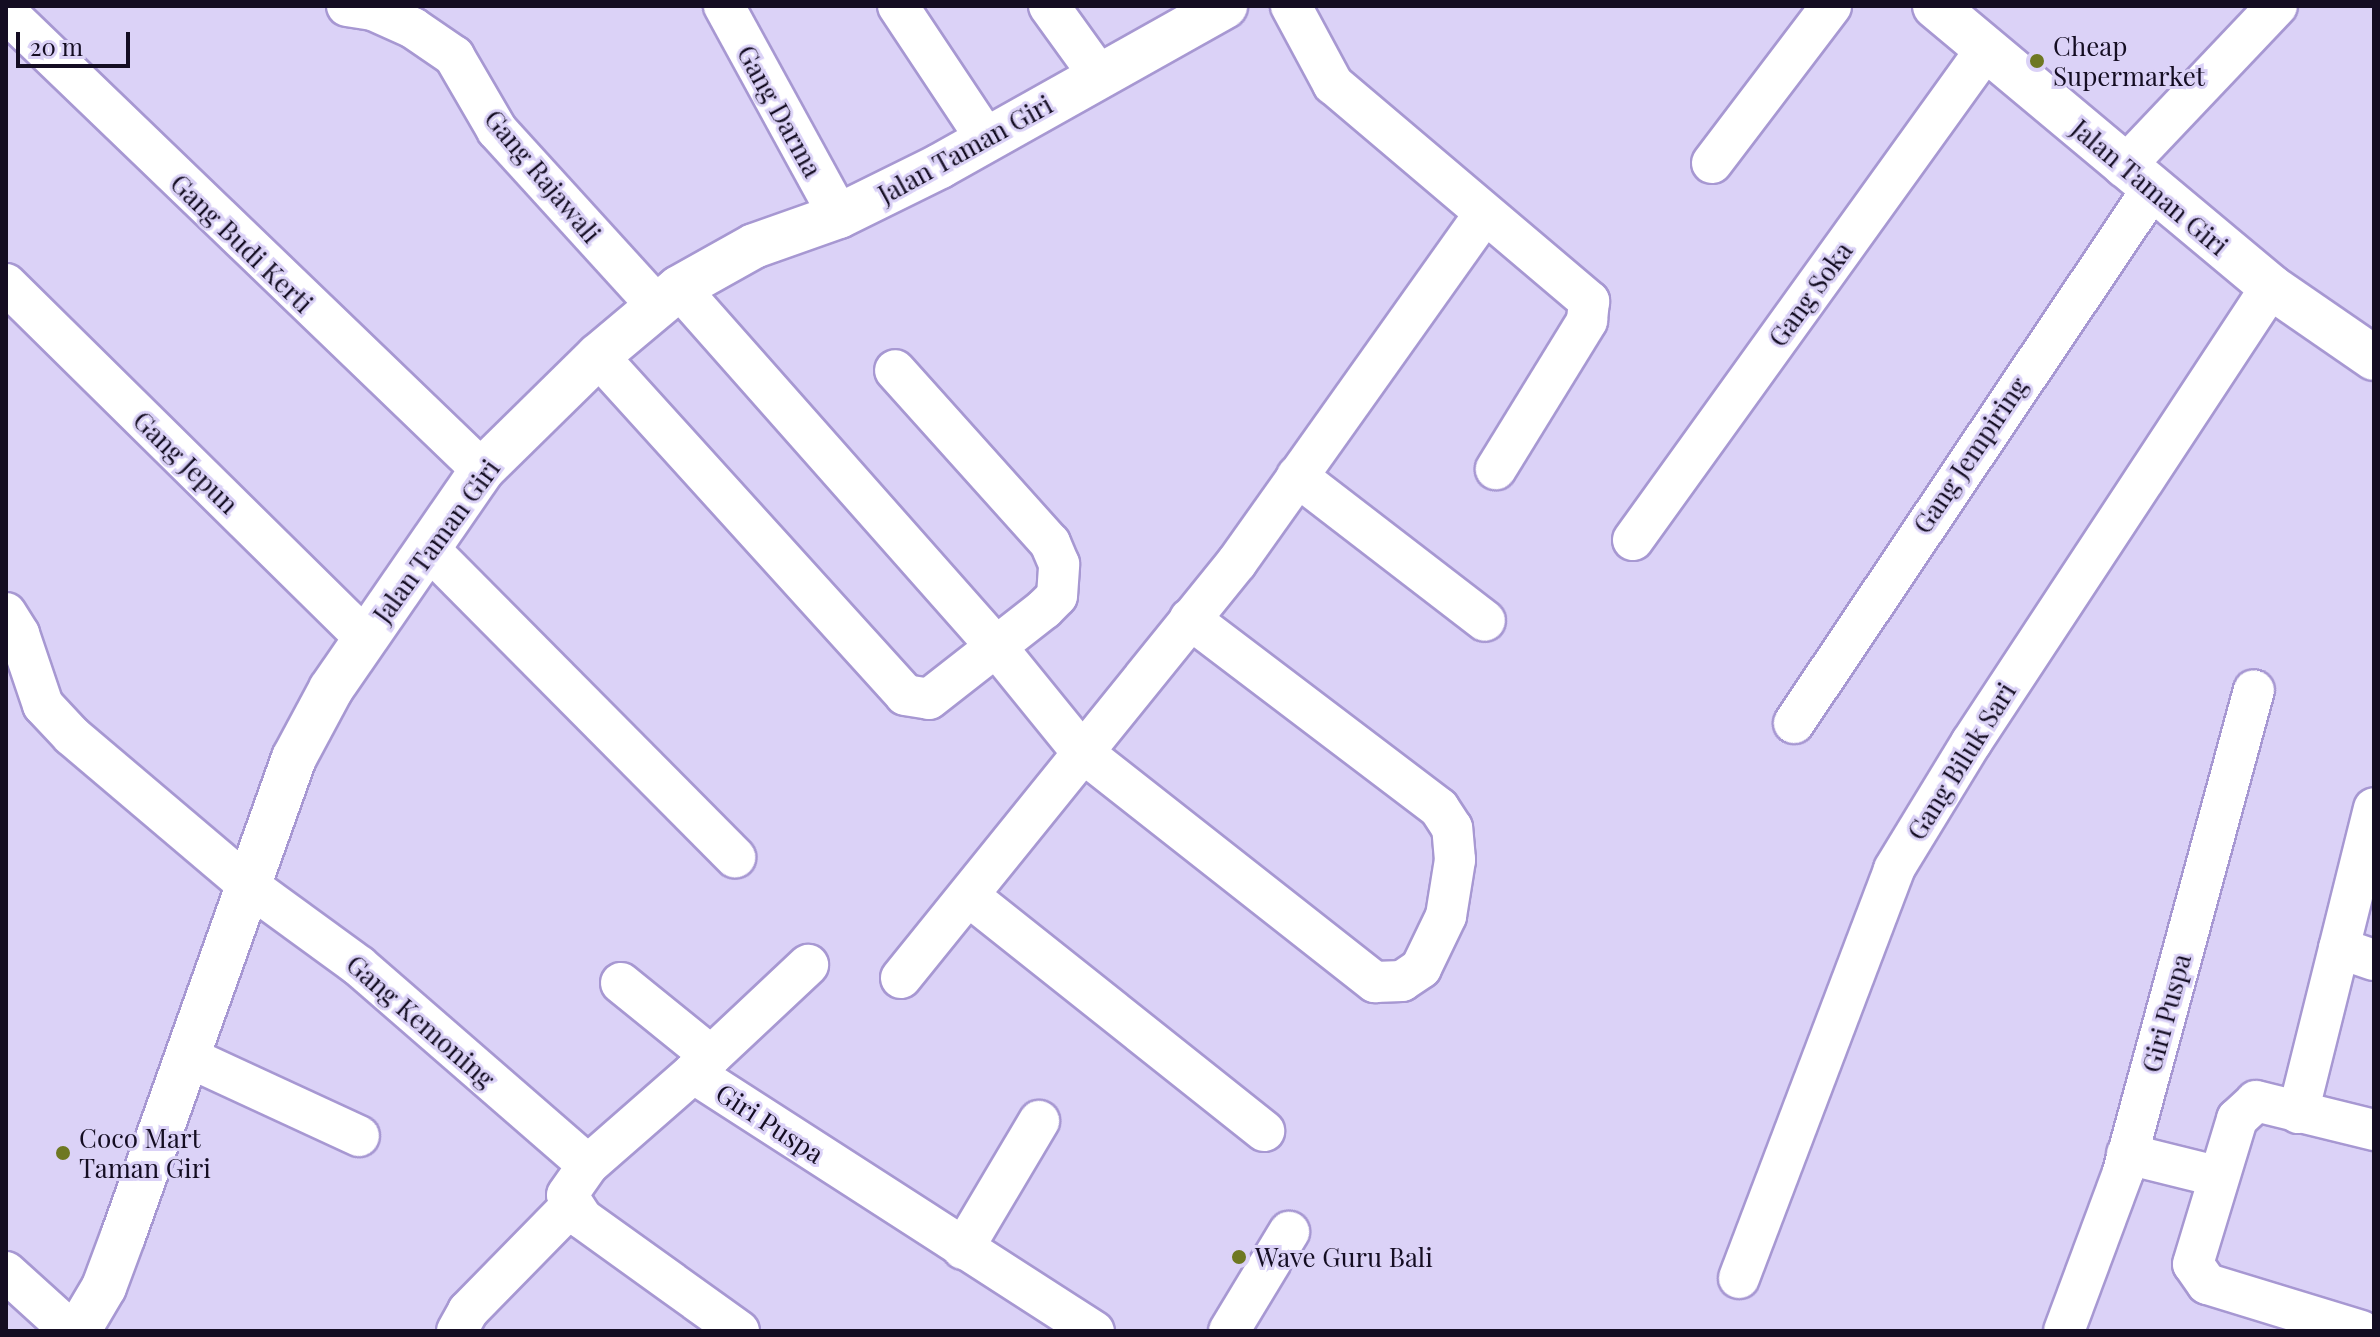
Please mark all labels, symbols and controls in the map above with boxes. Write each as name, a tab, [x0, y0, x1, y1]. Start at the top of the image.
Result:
scale bar	[20, 16, 134, 66]
text: 20 m	[30, 30, 83, 62]
place label: Cheap Supermarket	[2053, 30, 2205, 92]
street label: Gang Darma	[731, 40, 829, 182]
marker: Cheap Supermarket	[2028, 52, 2046, 70]
street label: Jalan Taman Giri	[872, 88, 1058, 210]
street label: Gang Rajawali	[478, 103, 608, 249]
street label: Jalan Taman Giri	[2065, 112, 2235, 262]
street label: Gang Budi Kerti	[164, 167, 320, 319]
street label: Gang Soka	[1762, 236, 1858, 352]
street label: Gang Jempiring	[1906, 371, 2034, 539]
street label: Gang Jepun	[127, 404, 245, 520]
street label: Jalan Taman Giri	[366, 453, 506, 629]
street label: Gang Biluk Sari	[1900, 677, 2022, 845]
street label: Gang Kemoning	[340, 948, 502, 1094]
street label: Giri Puspa	[2135, 950, 2197, 1076]
street label: Giri Puspa	[711, 1077, 829, 1169]
place label: Coco Mart Taman Giri	[79, 1122, 211, 1184]
marker: Coco Mart Taman Giri	[54, 1144, 72, 1162]
place label: Wave Guru Bali	[1255, 1241, 1433, 1273]
marker: Wave Guru Bali	[1230, 1248, 1248, 1266]

